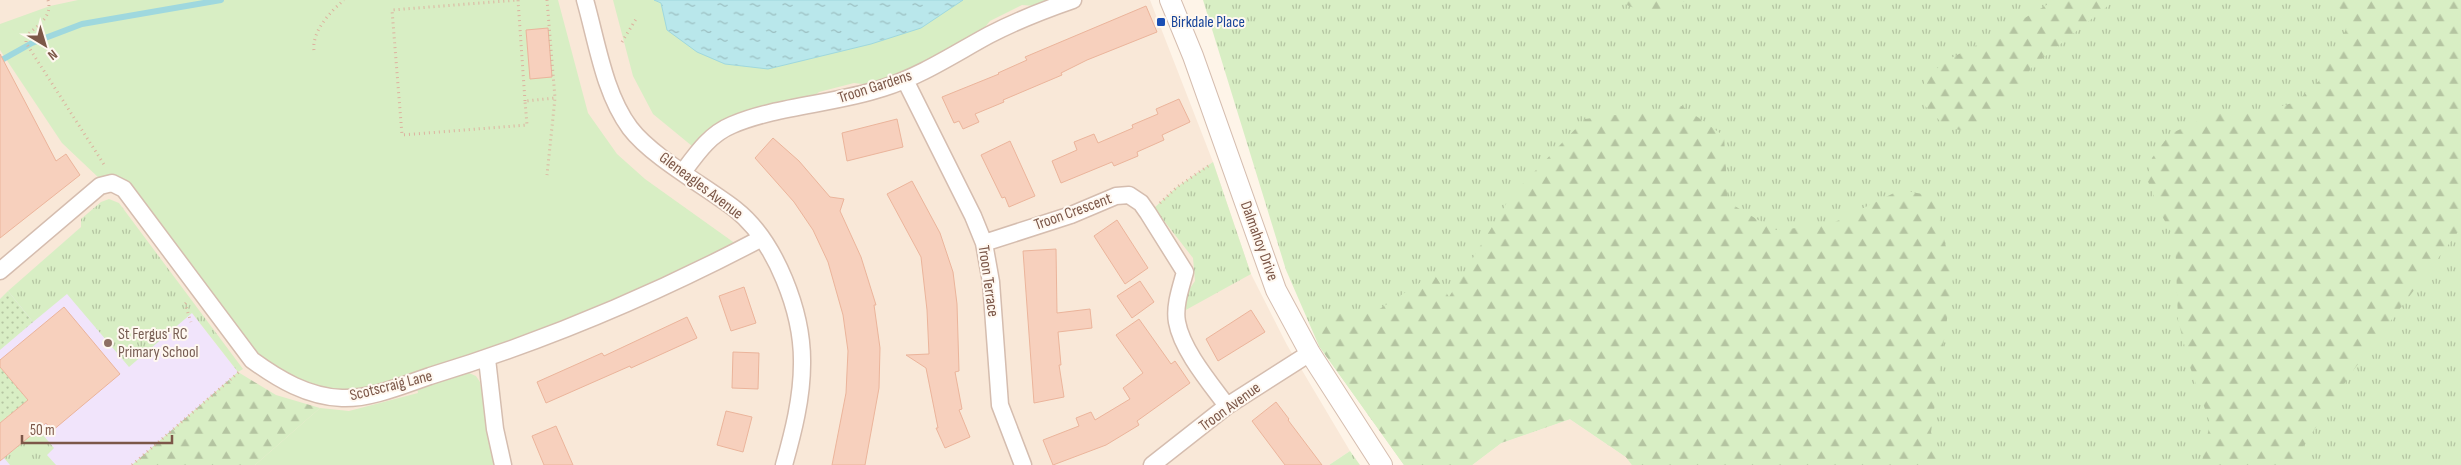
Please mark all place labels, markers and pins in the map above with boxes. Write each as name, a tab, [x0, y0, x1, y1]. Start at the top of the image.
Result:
place label: Birkdale Place	[1171, 13, 1245, 32]
marker: Birkdale Place	[1155, 16, 1167, 28]
place label: St Fergus' RC Primary School	[118, 325, 199, 362]
marker: St Fergus' RC Primary School	[102, 337, 114, 349]

